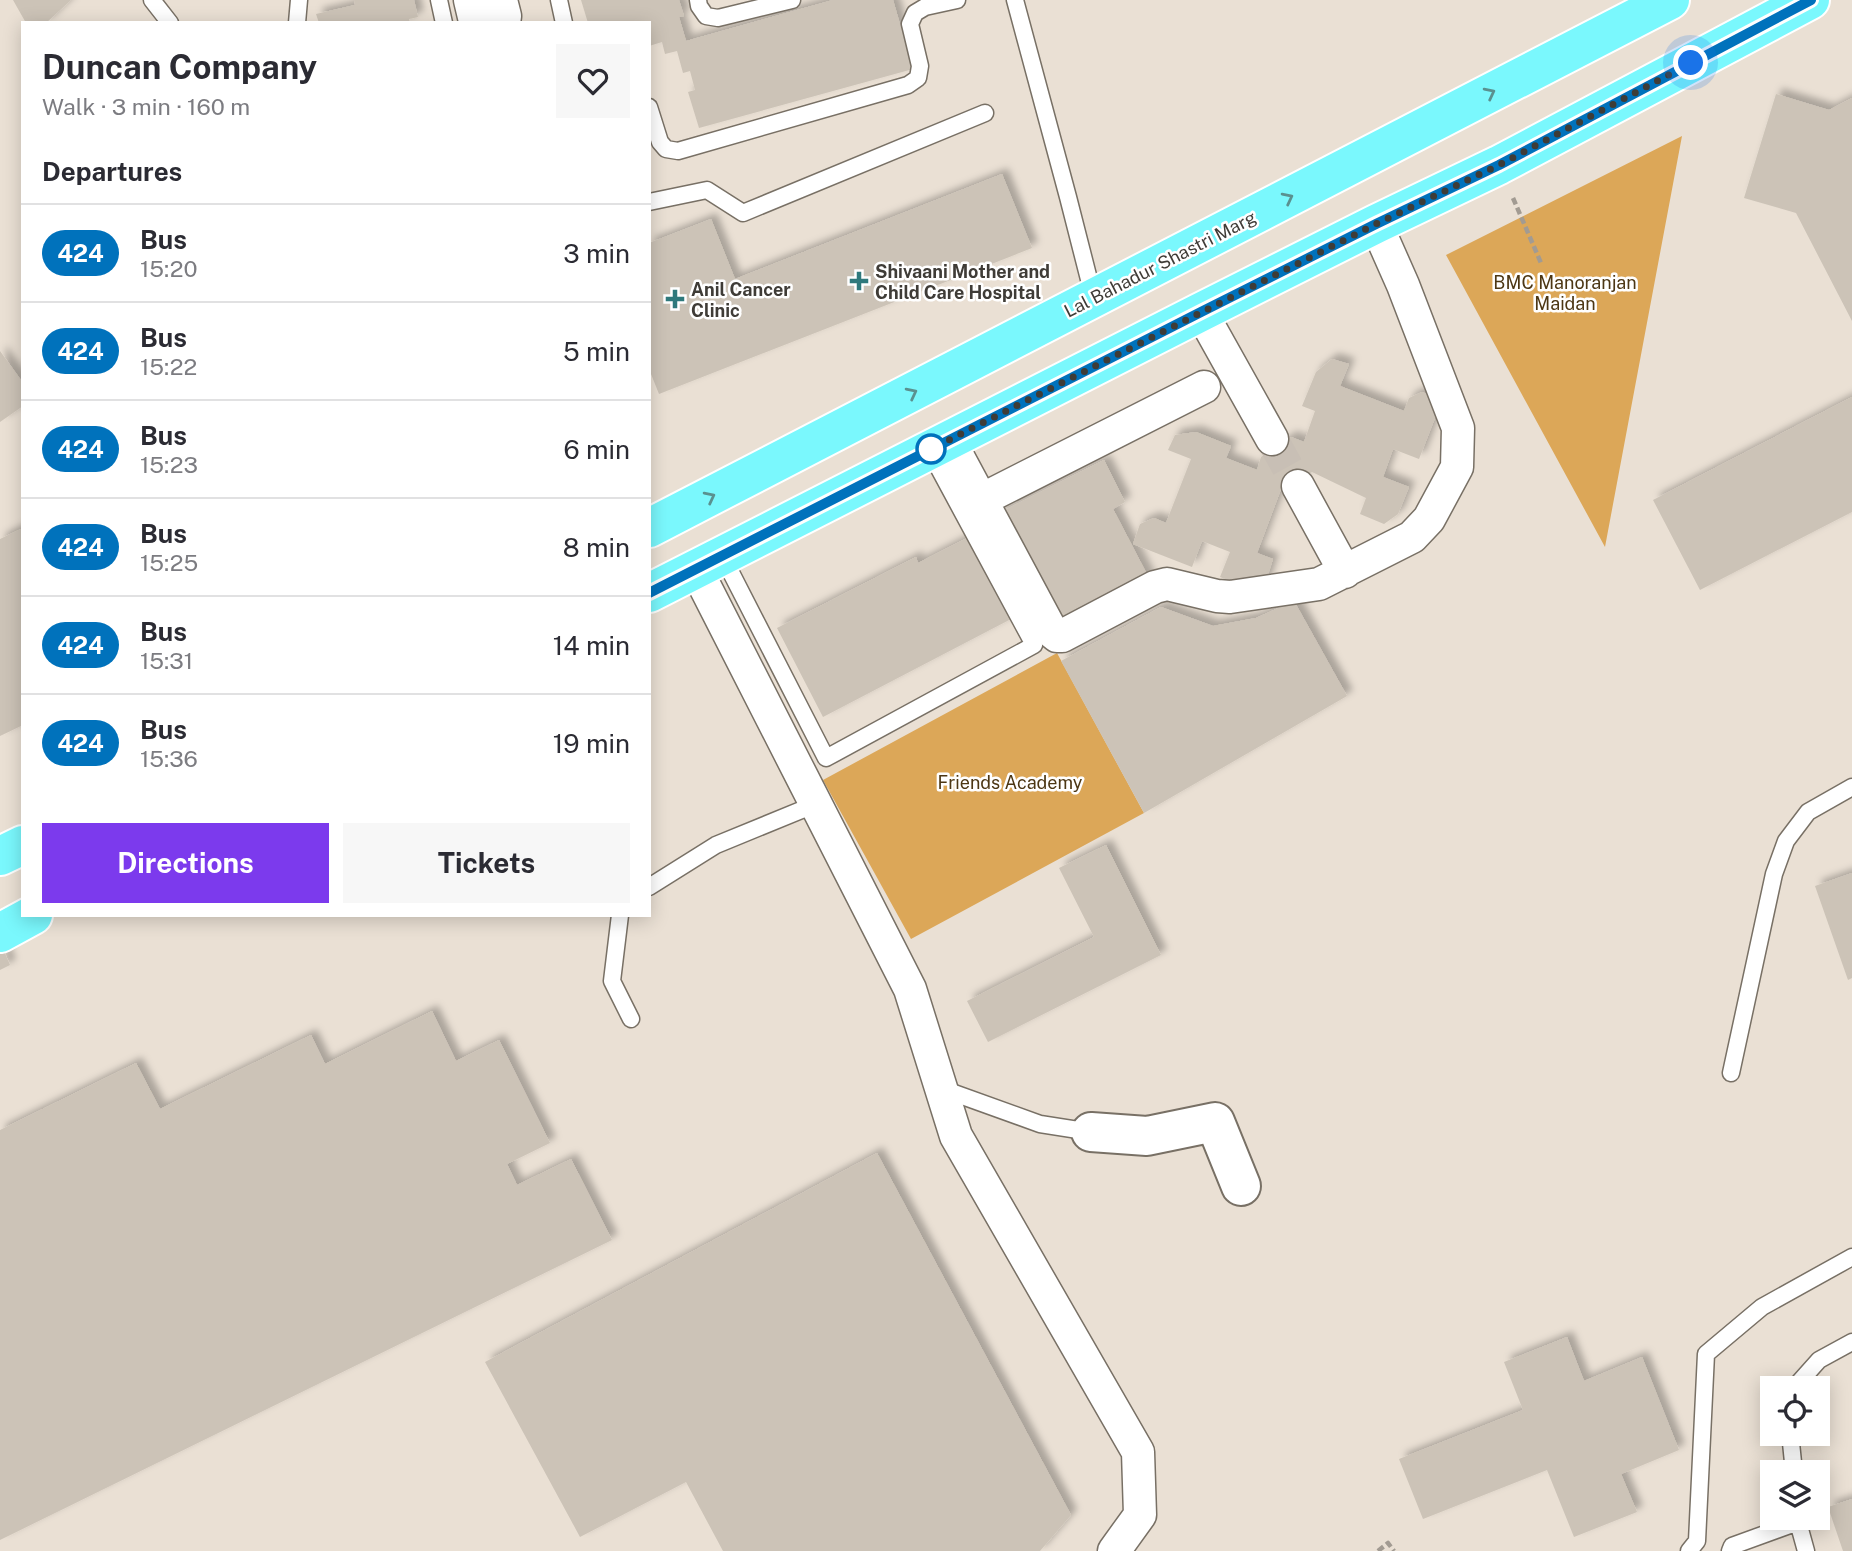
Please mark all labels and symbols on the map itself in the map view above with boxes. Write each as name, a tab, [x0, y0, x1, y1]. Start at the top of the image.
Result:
your location	[1673, 45, 1708, 80]
one-way arrow	[1483, 88, 1495, 102]
one-way arrow	[1281, 193, 1293, 206]
street label: Lal Bahadur Shastri Marg	[1060, 206, 1260, 322]
place label: Shivaani Mother and Child Care Hospital	[875, 261, 1050, 303]
marker: Shivaani Mother and Child Care Hospital	[849, 271, 869, 291]
park label: BMC Manoranjan Maidan	[1493, 272, 1637, 314]
place label: Anil Cancer Clinic	[691, 279, 791, 321]
marker: Anil Cancer Clinic	[665, 289, 685, 309]
one-way arrow	[905, 387, 917, 401]
unlabelled marker	[916, 434, 946, 464]
one-way arrow	[703, 492, 715, 505]
park label: Friends Academy	[938, 772, 1083, 793]

